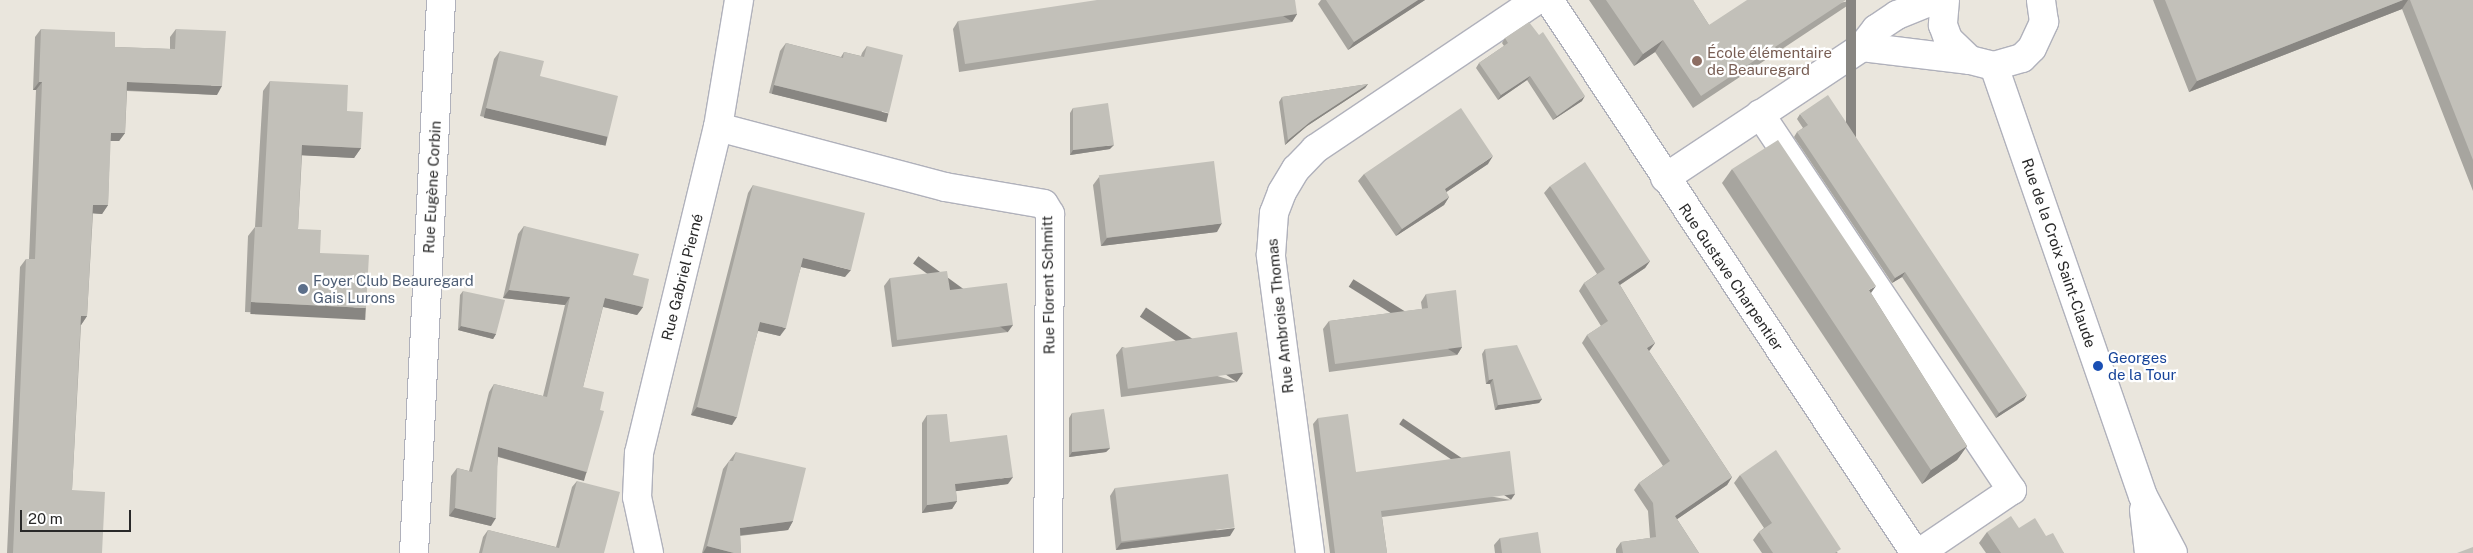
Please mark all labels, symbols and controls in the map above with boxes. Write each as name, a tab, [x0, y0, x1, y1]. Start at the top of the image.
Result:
place label: École élémentaire de Beauregard	[1707, 43, 1832, 78]
marker: École élémentaire de Beauregard	[1691, 55, 1703, 67]
street label: Rue Eugène Corbin	[420, 120, 444, 254]
street label: Rue de la Croix Saint-Claude	[2018, 156, 2100, 350]
street label: Rue Gustave Charpentier	[1675, 200, 1787, 354]
street label: Rue Gabriel Pierné	[658, 212, 706, 342]
street label: Rue Florent Schmitt	[1038, 215, 1058, 355]
street label: Rue Ambroise Thomas	[1263, 238, 1297, 394]
place label: Foyer Club Beauregard Gais Lurons	[313, 271, 474, 306]
marker: Foyer Club Beauregard Gais Lurons	[297, 283, 309, 295]
place label: Georges de la Tour	[2108, 348, 2176, 383]
marker: Georges de la Tour	[2092, 360, 2104, 372]
scale bar	[22, 500, 134, 532]
text: 20 m	[28, 510, 63, 527]

